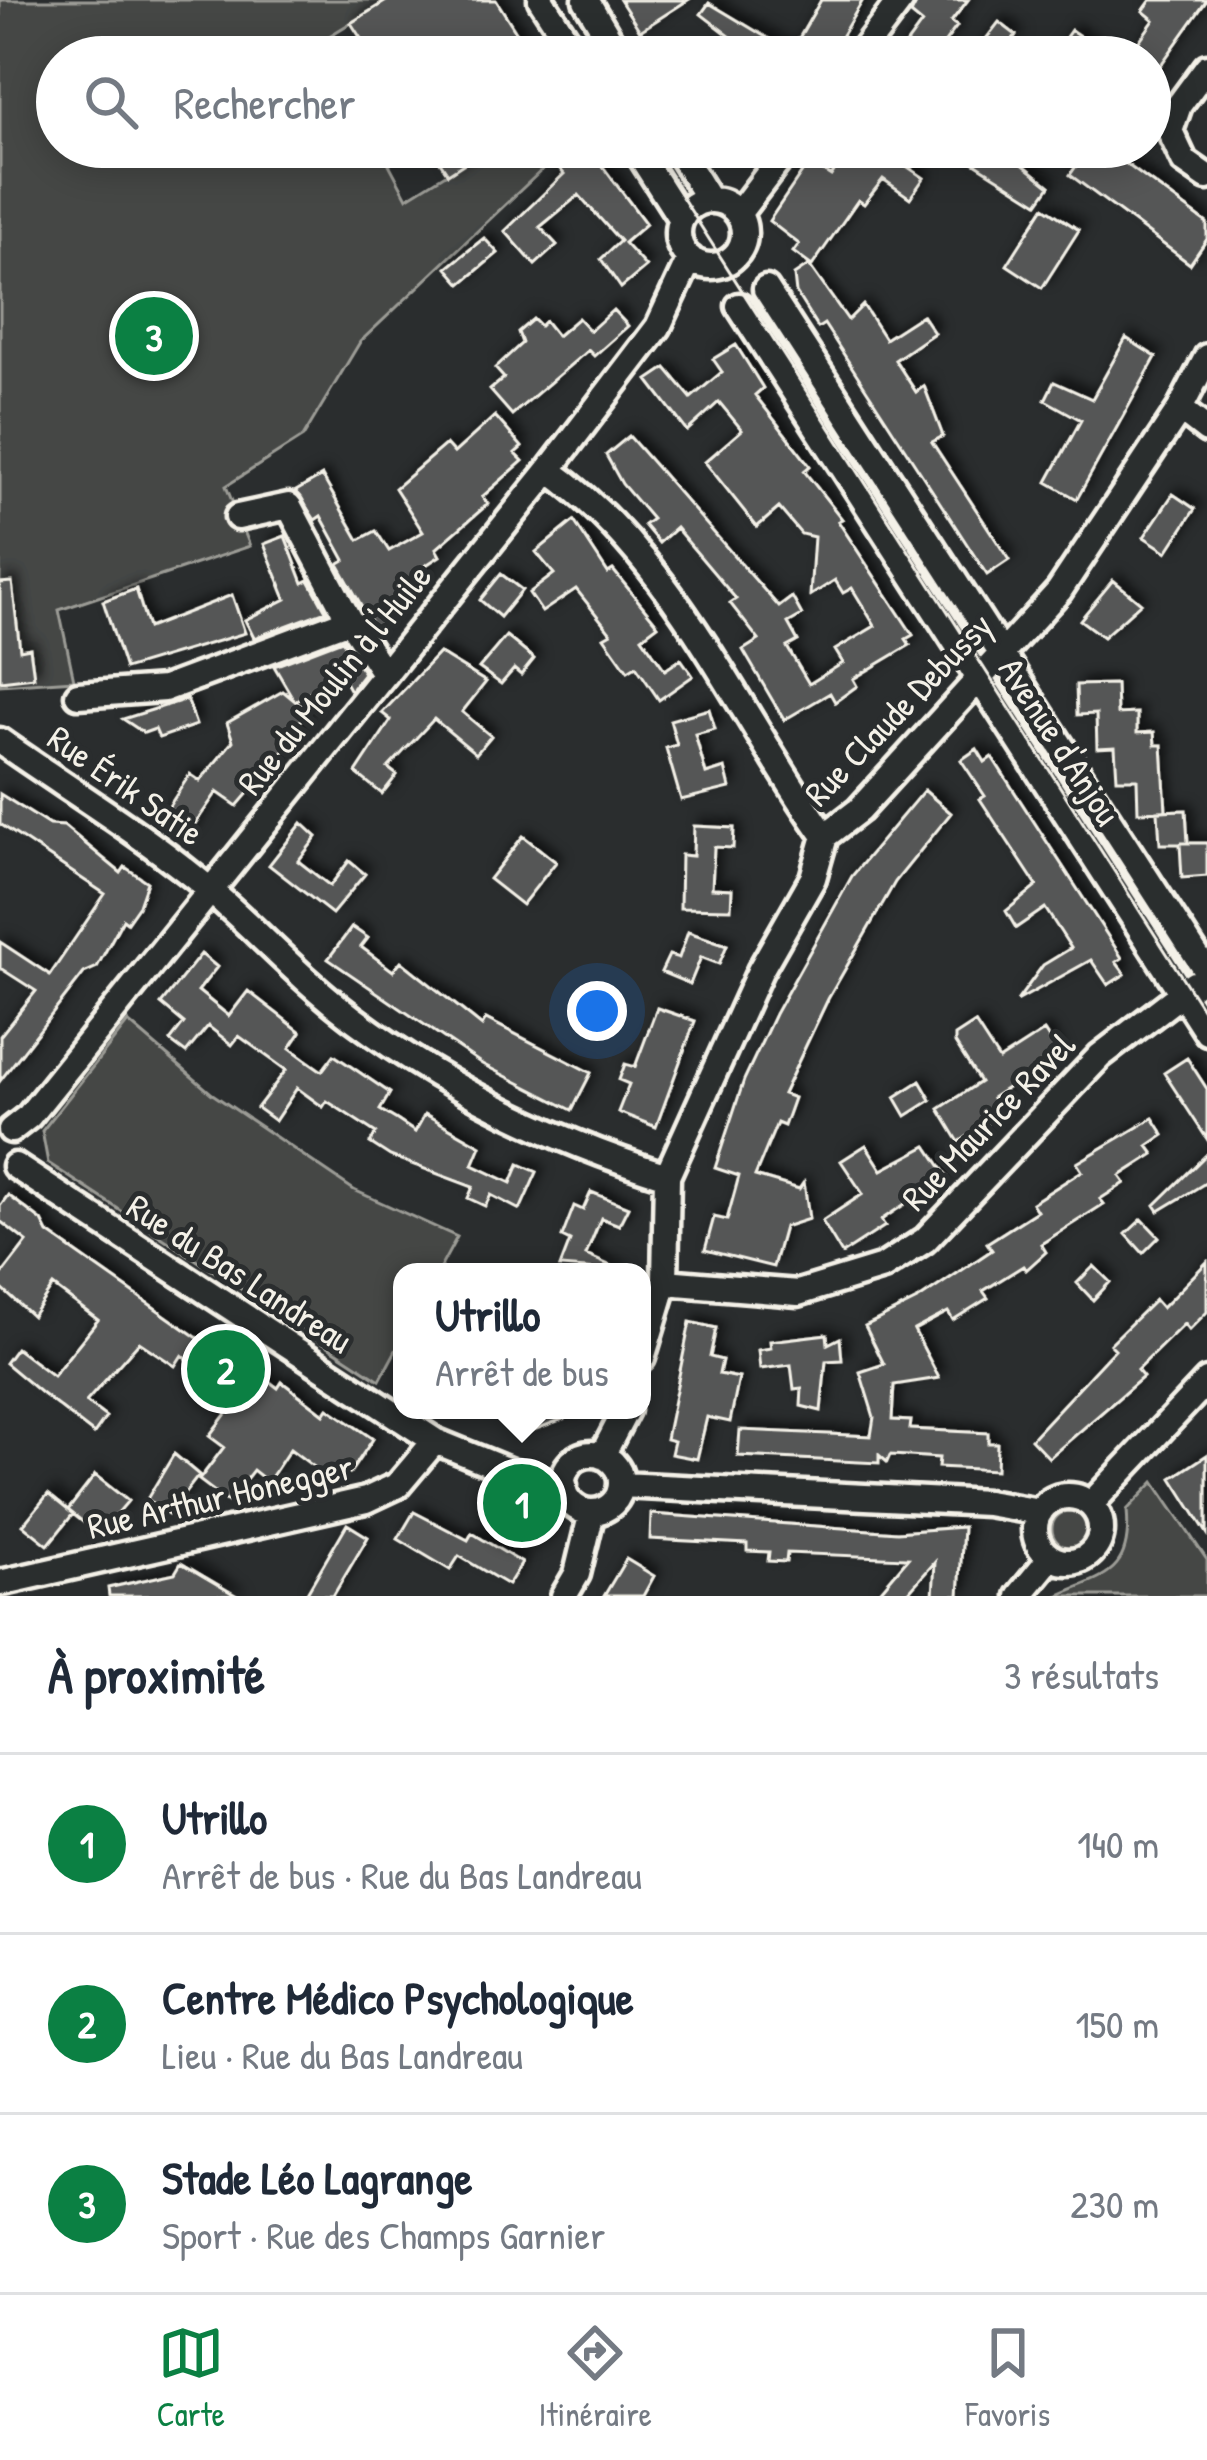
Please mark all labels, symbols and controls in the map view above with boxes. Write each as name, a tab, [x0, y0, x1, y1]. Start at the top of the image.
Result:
search box	[36, 36, 1171, 168]
icon: search	[78, 69, 144, 135]
text: Rechercher	[174, 72, 356, 133]
pin: 3	[115, 291, 193, 381]
street label: Rue du Moulin à l'Huile	[225, 553, 442, 804]
street label: Rue Claude Debussy	[793, 601, 1003, 816]
street label: Avenue d'Anjou	[988, 647, 1133, 834]
street label: Rue Érik Satie	[39, 713, 214, 856]
your location	[567, 981, 627, 1041]
street label: Rue Maurice Ravel	[890, 1020, 1086, 1221]
street label: Rue du Bas Landreau	[118, 1181, 362, 1364]
popup	[393, 1263, 651, 1419]
text: Utrillo	[435, 1284, 540, 1345]
pin: 2	[187, 1324, 265, 1414]
text: Arrêt de bus	[435, 1345, 609, 1398]
street label: Rue Arthur Honegger	[82, 1441, 358, 1550]
pin: 1	[483, 1458, 561, 1548]
text: À proximité	[48, 1640, 265, 1709]
text: 3 résultats	[1004, 1648, 1159, 1701]
text: Utrillo	[162, 1787, 267, 1848]
text: 1	[80, 1817, 94, 1870]
text: 140 m	[1077, 1817, 1159, 1870]
text: Arrêt de bus · Rue du Bas Landreau	[162, 1848, 642, 1901]
text: Centre Médico Psychologique	[162, 1967, 634, 2028]
text: 2	[78, 1997, 96, 2050]
text: 150 m	[1075, 1997, 1159, 2050]
text: Lieu · Rue du Bas Landreau	[162, 2028, 523, 2081]
text: Stade Léo Lagrange	[162, 2147, 472, 2208]
text: 3	[78, 2177, 96, 2230]
text: 230 m	[1070, 2177, 1159, 2230]
text: Sport · Rue des Champs Garnier	[162, 2208, 605, 2261]
tab: Carte	[157, 2320, 225, 2436]
tab: Itinéraire	[539, 2320, 652, 2436]
tab: Favoris	[966, 2320, 1050, 2436]

